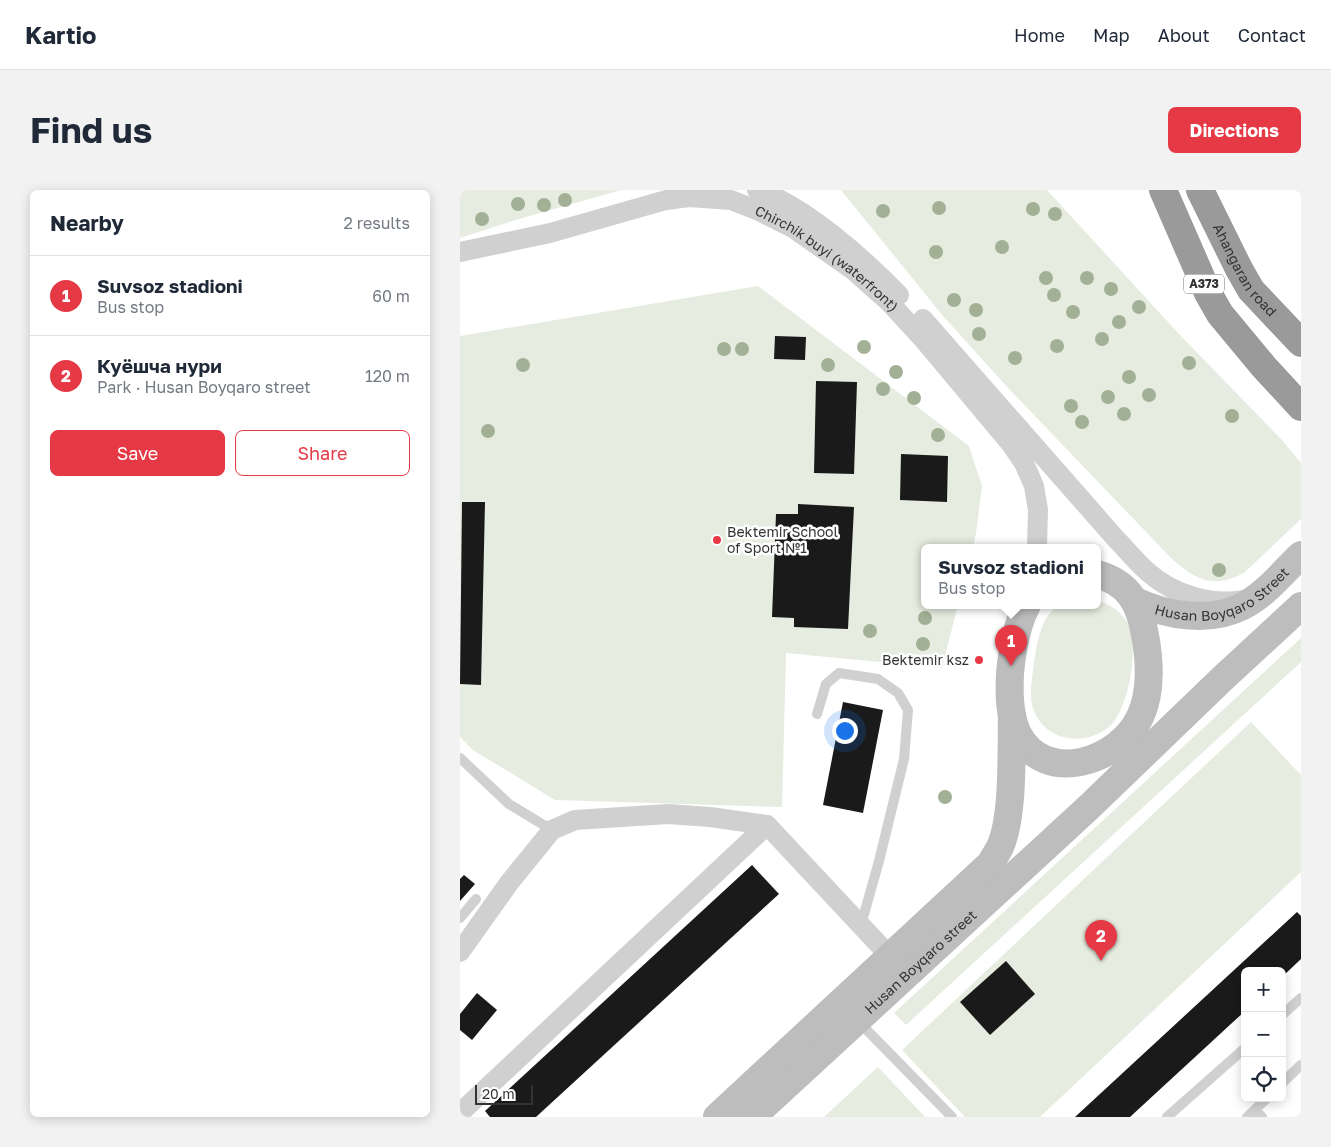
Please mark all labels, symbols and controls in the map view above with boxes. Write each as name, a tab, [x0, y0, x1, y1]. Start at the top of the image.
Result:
text: Kartio	[25, 20, 97, 49]
text: Home	[1014, 24, 1065, 46]
text: Map	[1093, 24, 1130, 46]
text: About	[1158, 24, 1210, 46]
text: Contact	[1238, 24, 1306, 46]
button: Directions	[1168, 107, 1301, 153]
text: Find us	[30, 109, 152, 151]
street label: Chirchik buyi (waterfront)	[752, 201, 902, 315]
text: Nearby	[50, 210, 124, 236]
text: 2 results	[344, 213, 410, 233]
street label: Ahangaran road	[1210, 221, 1280, 320]
text: Suvsoz stadioni	[97, 274, 243, 297]
road number: A373	[1184, 275, 1224, 294]
text: 1	[62, 286, 70, 306]
text: 60 m	[372, 286, 410, 306]
text: Bus stop	[97, 297, 164, 317]
text: Куёшча нури	[97, 354, 222, 377]
text: 2	[61, 366, 71, 386]
text: 120 m	[365, 366, 410, 386]
text: Park · Husan Boyqaro street	[97, 377, 311, 397]
button: Save	[50, 430, 225, 476]
button: Share	[235, 430, 410, 476]
place label: Bektemir School of Sport №1	[727, 523, 838, 556]
marker: Bektemir School of Sport №1	[711, 534, 723, 546]
popup	[921, 544, 1101, 609]
text: Suvsoz stadioni	[938, 555, 1084, 578]
street label: Husan Boyqaro Street	[1153, 563, 1292, 624]
text: Bus stop	[938, 578, 1005, 598]
pin: 1	[995, 625, 1027, 666]
place label: Bektemir ksz	[882, 651, 969, 668]
marker: Bektemir ksz	[973, 654, 985, 666]
your location	[832, 718, 858, 744]
street label: Husan Boyqaro street	[861, 906, 980, 1017]
pin: 2	[1085, 920, 1117, 961]
map controls	[1241, 967, 1286, 1102]
button: +	[1241, 967, 1286, 1012]
button: −	[1241, 1012, 1286, 1057]
button: locate	[1241, 1057, 1286, 1102]
scale bar	[475, 1082, 532, 1105]
text: 20 m	[482, 1085, 515, 1102]

